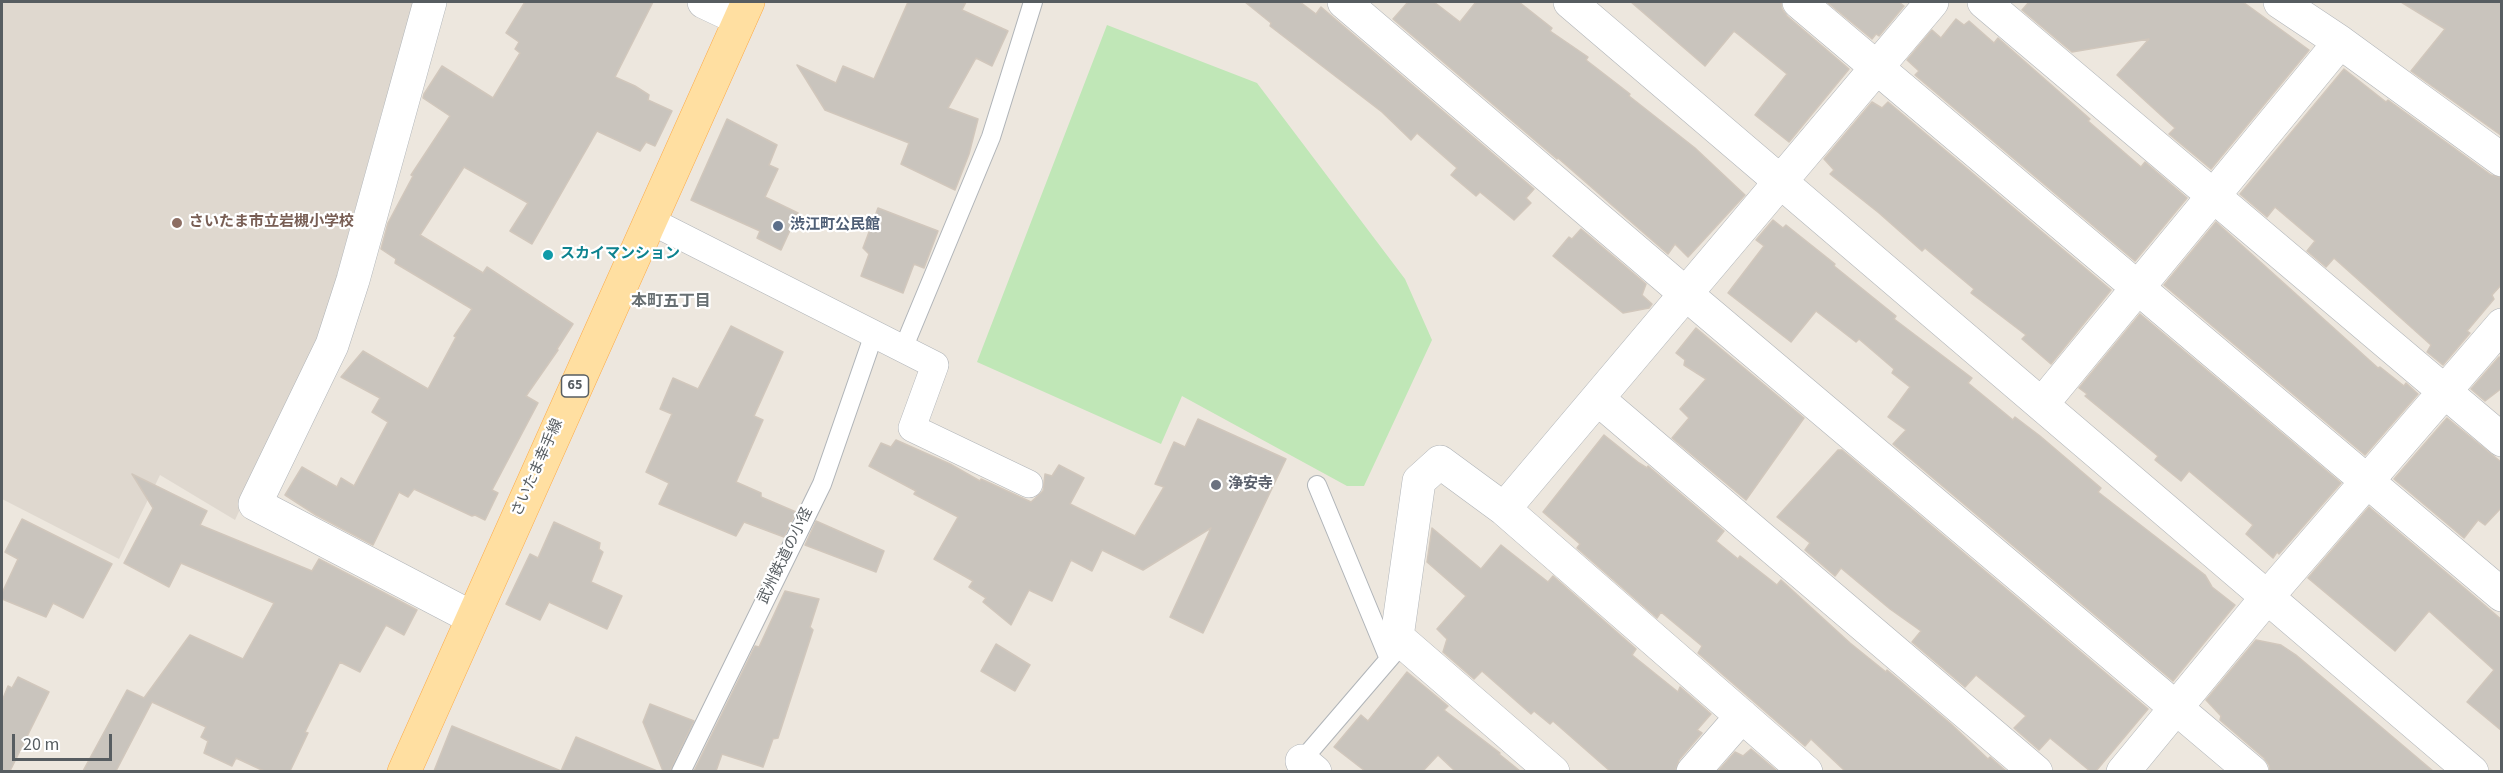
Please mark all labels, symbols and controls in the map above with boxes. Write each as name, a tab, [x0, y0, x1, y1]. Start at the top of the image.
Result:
place label: さいたま市立岩槻小学校	[189, 214, 354, 232]
marker: さいたま市立岩槻小学校	[170, 216, 184, 230]
place label: 渋江町公民館	[790, 217, 880, 235]
marker: 渋江町公民館	[771, 219, 785, 233]
place label: スカイマンション	[560, 246, 680, 264]
marker: スカイマンション	[541, 248, 555, 262]
district label: 本町五丁目	[631, 292, 711, 312]
road number: 65	[562, 375, 588, 397]
street label: さいたま幸手線	[508, 416, 568, 520]
place label: 浄安寺	[1228, 476, 1273, 494]
marker: 浄安寺	[1209, 478, 1223, 492]
street label: 武州鉄道の小径	[755, 505, 817, 607]
scale bar	[15, 722, 116, 760]
text: 20 m	[23, 732, 59, 757]

